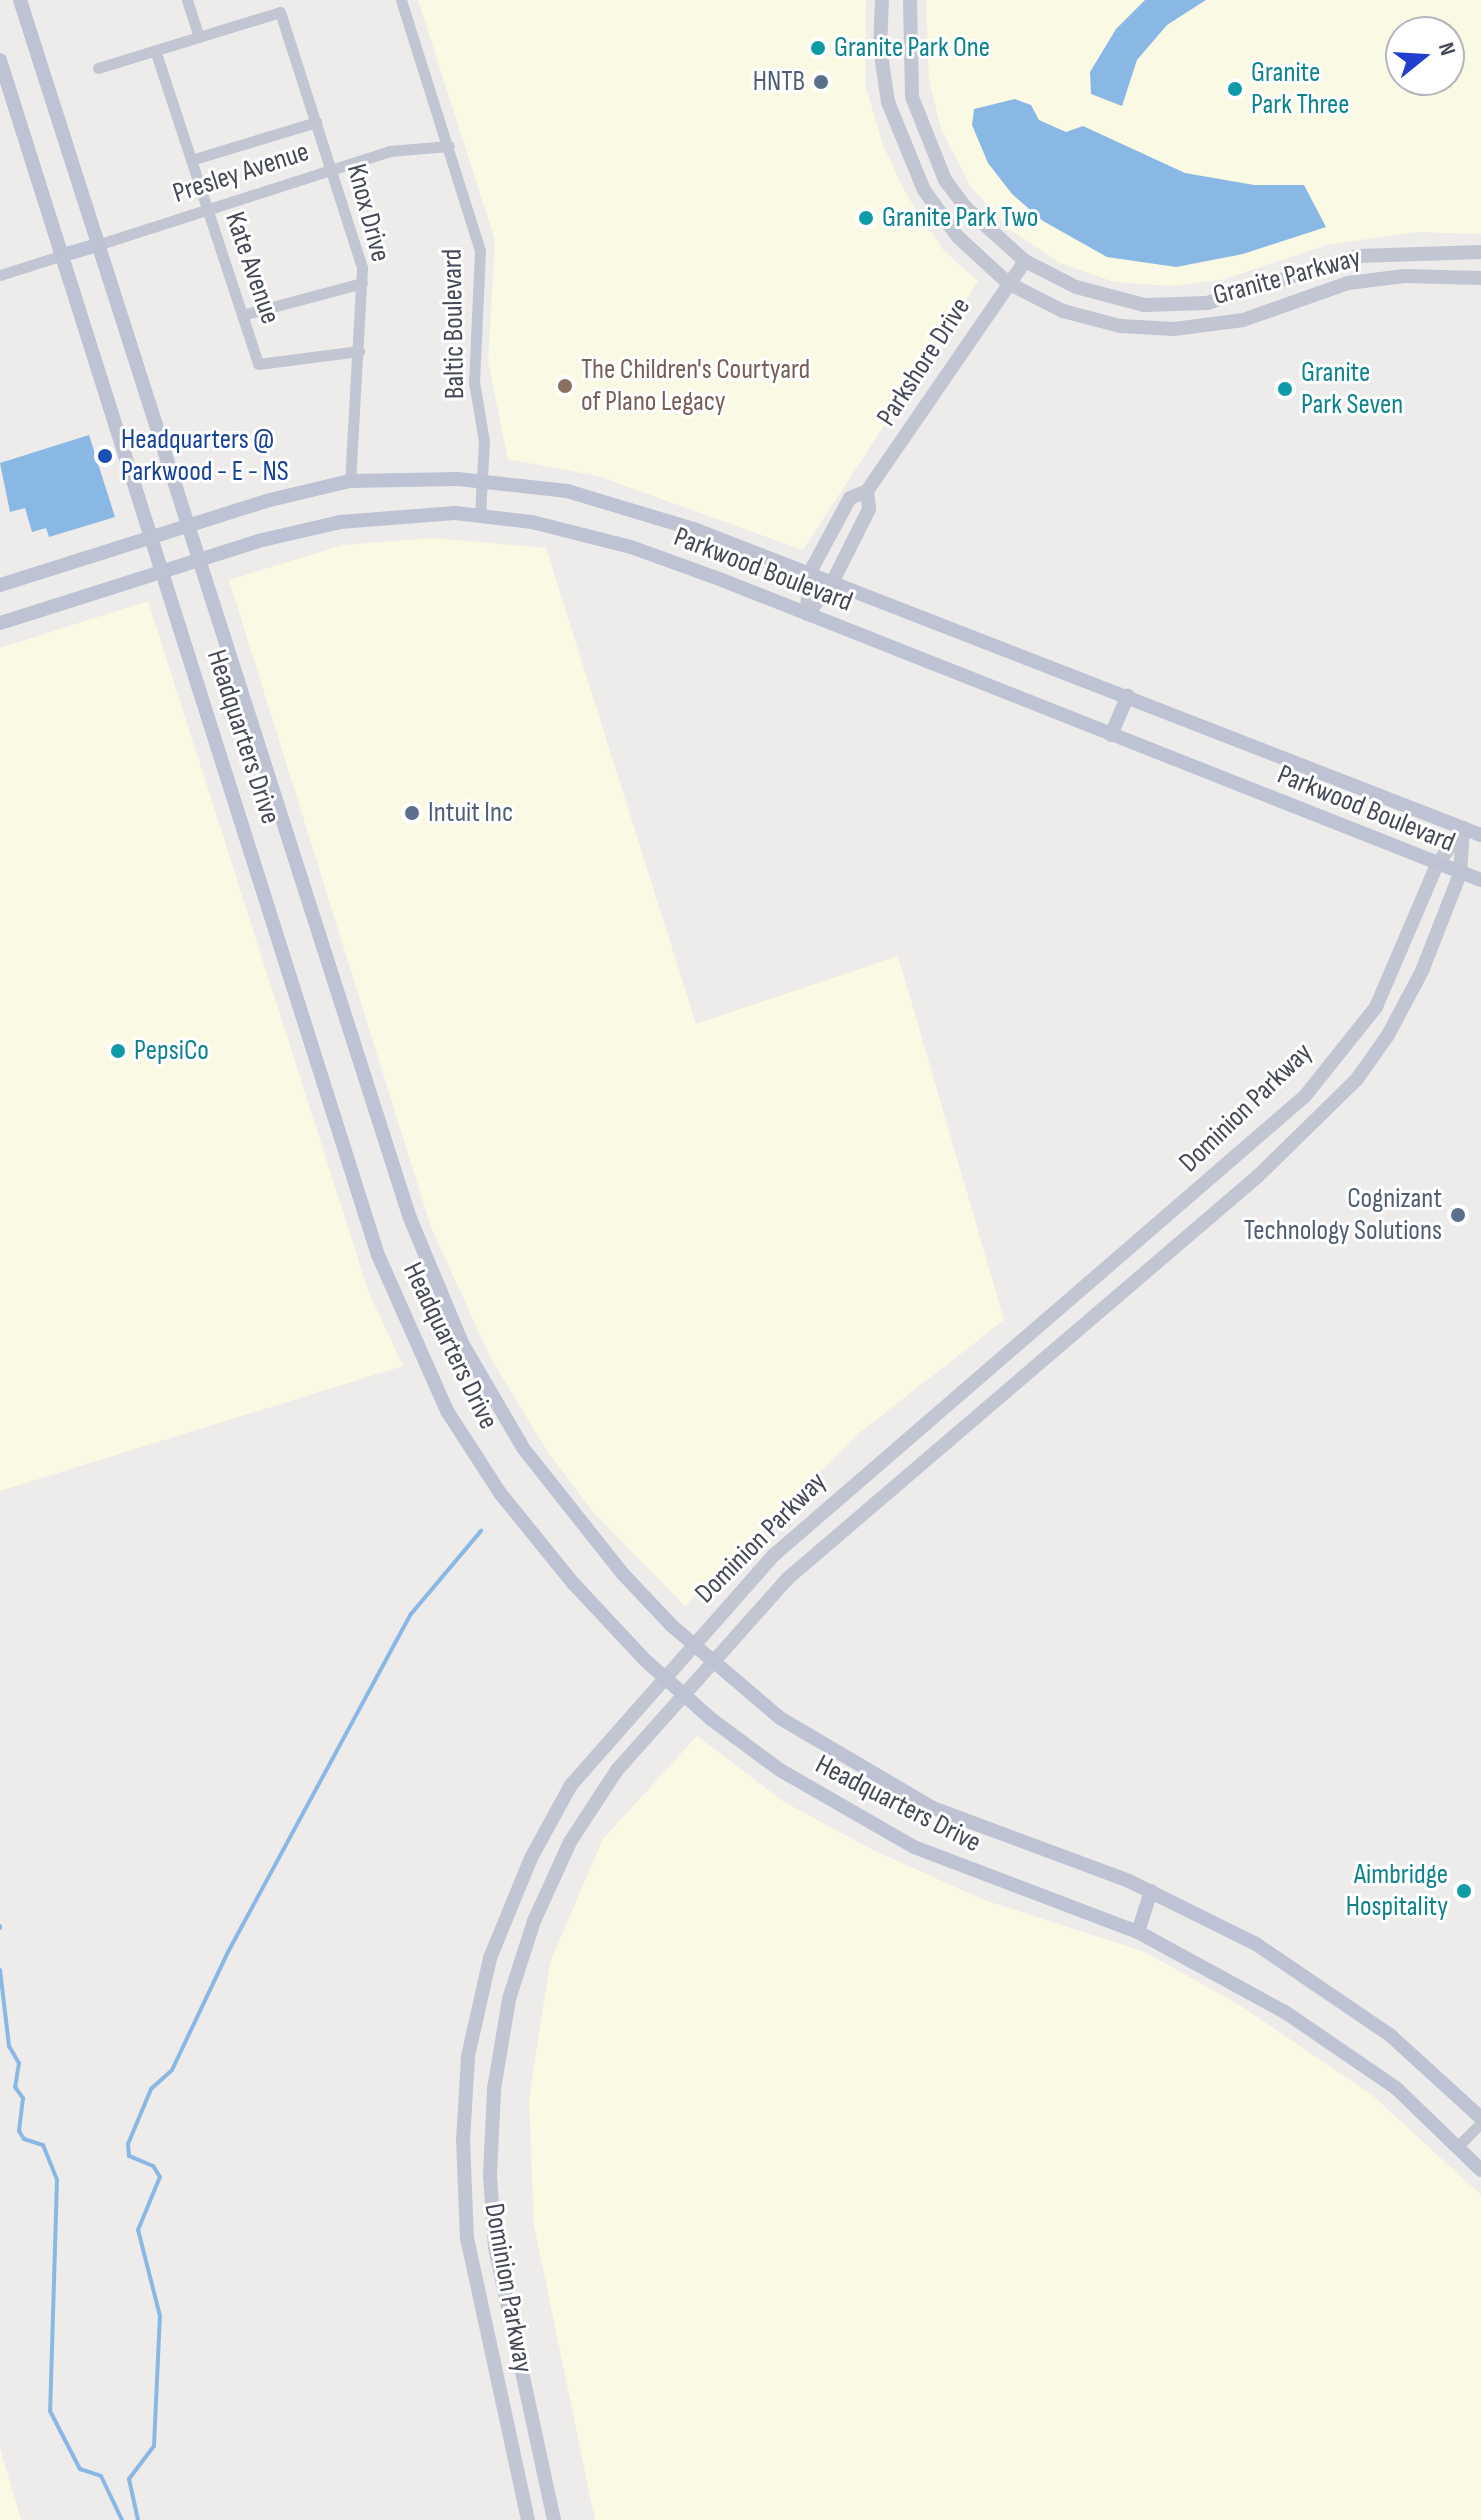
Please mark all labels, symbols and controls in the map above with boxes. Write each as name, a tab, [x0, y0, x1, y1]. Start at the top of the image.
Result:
north arrow	[1385, 16, 1465, 96]
place label: Granite Park One	[834, 31, 990, 65]
marker: Granite Park One	[809, 39, 827, 57]
text: N	[1432, 39, 1461, 59]
place label: Granite Park Three	[1251, 56, 1350, 122]
place label: HNTB	[753, 65, 805, 99]
marker: HNTB	[812, 73, 830, 91]
marker: Granite Park Three	[1226, 80, 1244, 98]
street label: Presley Avenue	[169, 135, 313, 211]
street label: Knox Drive	[339, 160, 397, 266]
place label: Granite Park Two	[882, 201, 1038, 235]
street label: Kate Avenue	[217, 208, 287, 328]
marker: Granite Park Two	[857, 209, 875, 227]
street label: Granite Parkway	[1210, 241, 1364, 313]
street label: Baltic Boulevard	[436, 248, 472, 400]
street label: Parkshore Drive	[870, 291, 978, 433]
place label: The Children's Courtyard of Plano Legacy	[581, 353, 810, 419]
place label: Granite Park Seven	[1301, 356, 1403, 422]
marker: The Children's Courtyard of Plano Legacy	[556, 377, 574, 395]
marker: Granite Park Seven	[1276, 380, 1294, 398]
place label: Headquarters @ Parkwood - E - NS	[121, 423, 289, 489]
marker: Headquarters @ Parkwood - E - NS	[96, 447, 114, 465]
street label: Parkwood Boulevard	[669, 521, 857, 619]
street label: Headquarters Drive	[199, 646, 287, 828]
street label: Parkwood Boulevard	[1272, 758, 1460, 860]
place label: Intuit Inc	[428, 796, 513, 830]
marker: Intuit Inc	[403, 804, 421, 822]
place label: PepsiCo	[134, 1034, 209, 1068]
street label: Dominion Parkway	[1173, 1036, 1319, 1180]
marker: PepsiCo	[109, 1042, 127, 1060]
place label: Cognizant Technology Solutions	[1244, 1182, 1442, 1248]
marker: Cognizant Technology Solutions	[1449, 1206, 1467, 1224]
street label: Headquarters Drive	[395, 1257, 505, 1435]
street label: Dominion Parkway	[688, 1465, 834, 1611]
street label: Headquarters Drive	[810, 1748, 986, 1860]
place label: Aimbridge Hospitality	[1346, 1858, 1448, 1924]
marker: Aimbridge Hospitality	[1455, 1882, 1473, 1900]
street label: Dominion Parkway	[477, 2201, 539, 2375]

